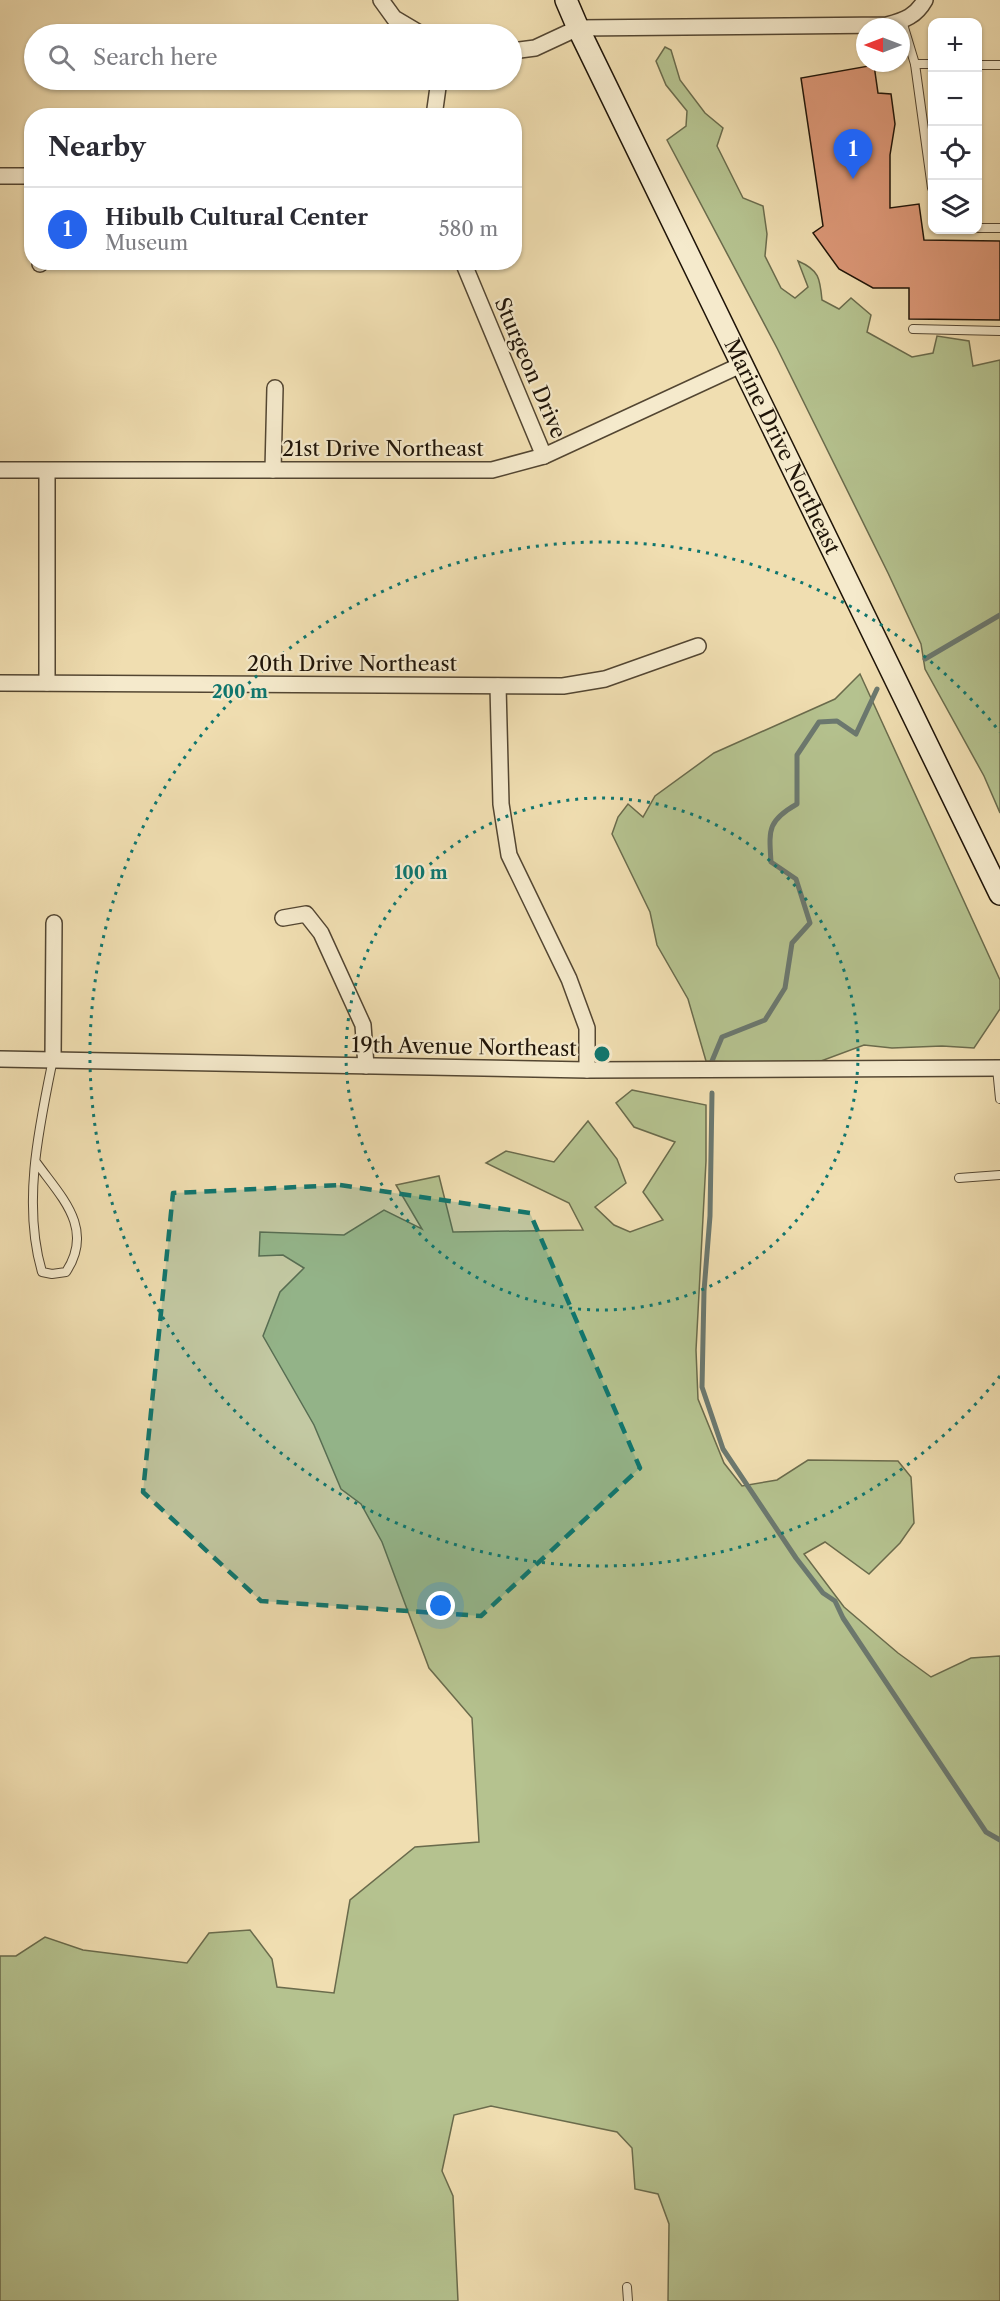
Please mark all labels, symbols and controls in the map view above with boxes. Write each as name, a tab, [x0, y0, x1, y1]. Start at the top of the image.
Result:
north arrow	[856, 18, 910, 72]
map controls	[928, 18, 982, 234]
button: +	[928, 18, 982, 72]
search box	[24, 24, 522, 90]
icon: search	[45, 41, 78, 74]
text: Search here	[93, 44, 218, 71]
button: −	[928, 72, 982, 126]
button: locate	[928, 126, 982, 180]
pin: 1	[834, 130, 872, 179]
text: Nearby	[48, 131, 146, 163]
button: layers	[928, 180, 982, 234]
text: Hibulb Cultural Center	[105, 204, 368, 231]
text: 1	[63, 217, 72, 241]
text: 580 m	[439, 217, 498, 241]
text: Museum	[105, 231, 188, 255]
street label: Sturgeon Drive	[490, 294, 571, 442]
street label: Marine Drive Northeast	[719, 334, 846, 559]
street label: 21st Drive Northeast	[282, 436, 484, 461]
street label: 20th Drive Northeast	[247, 651, 458, 676]
text: 200 m	[212, 681, 268, 703]
text: 100 m	[394, 862, 448, 884]
street label: 19th Avenue Northeast	[351, 1032, 577, 1061]
centre of rings	[592, 1044, 612, 1064]
your location	[426, 1591, 455, 1620]

